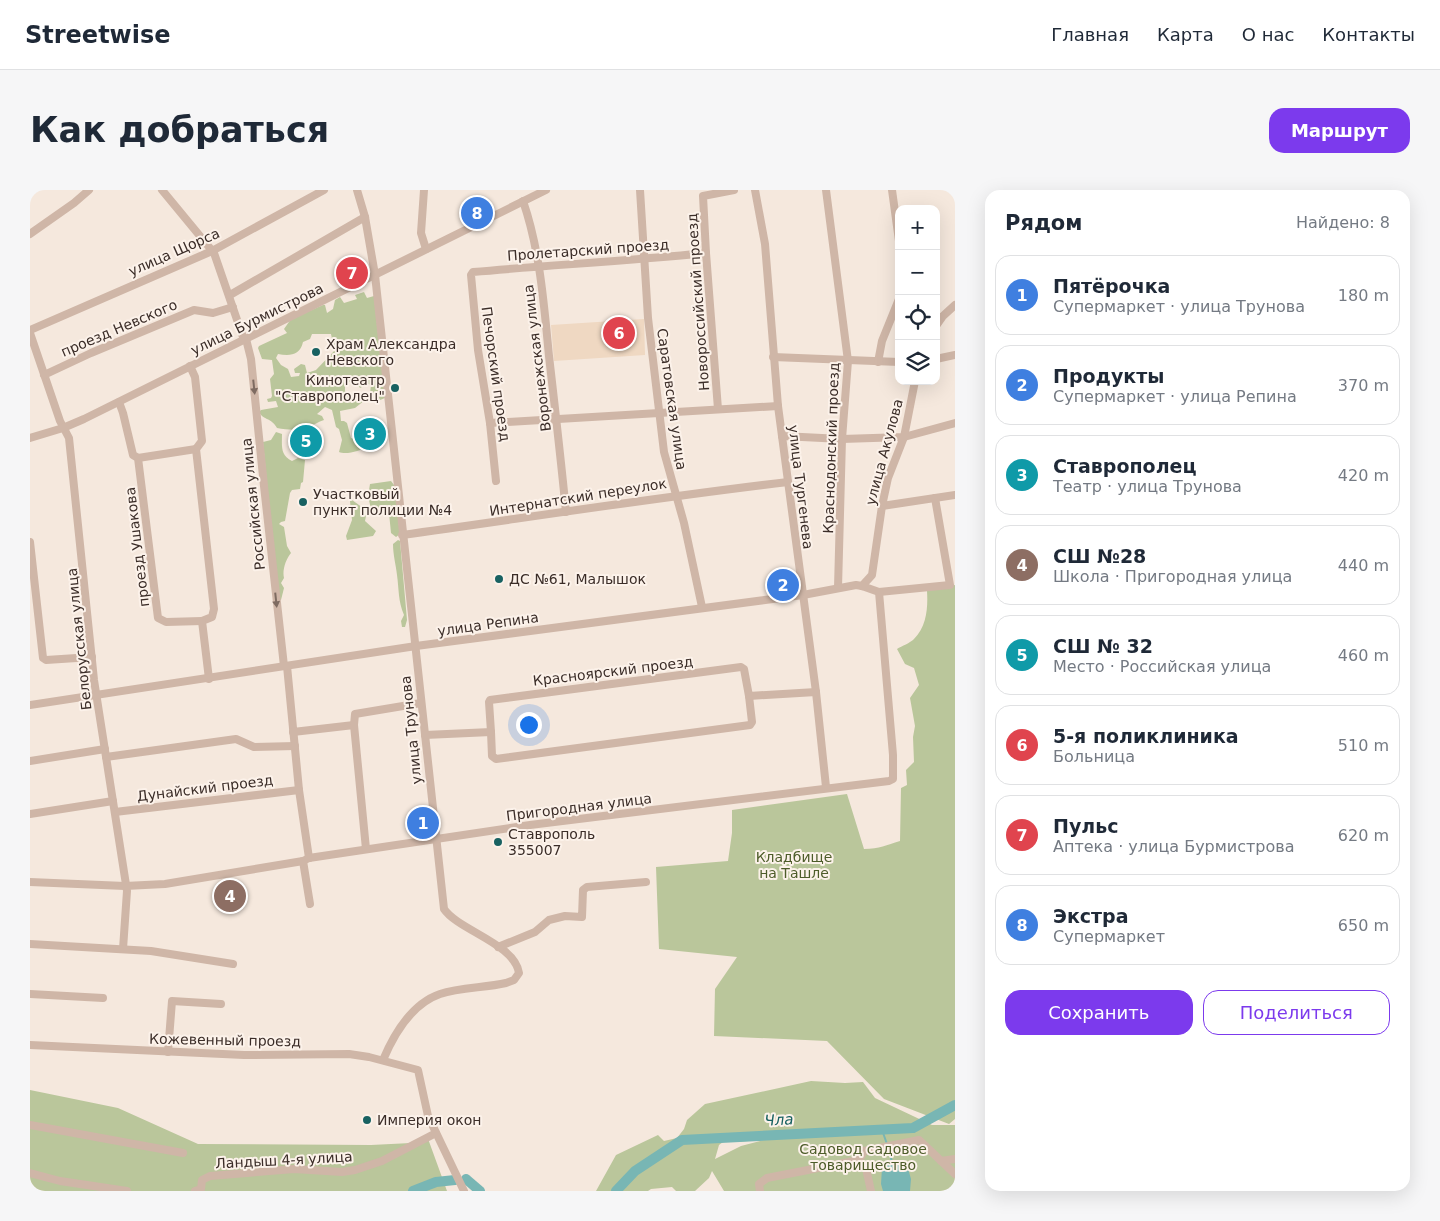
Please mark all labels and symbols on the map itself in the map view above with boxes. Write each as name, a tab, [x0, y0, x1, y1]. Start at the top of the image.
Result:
pin: 8	[461, 194, 493, 232]
street label: Новороссийский проезд	[684, 213, 712, 391]
street label: улица Щорса	[126, 225, 222, 279]
street label: Пролетарский проезд	[506, 236, 670, 264]
pin: 7	[336, 254, 368, 292]
street label: улица Бурмистрова	[188, 280, 326, 358]
street label: Воронежская улица	[520, 284, 554, 432]
street label: проезд Невского	[58, 296, 180, 360]
street label: Печорский проезд	[479, 306, 513, 442]
pin: 6	[603, 314, 635, 352]
street label: Саратовская улица	[654, 327, 690, 471]
place label: Храм Александра Невского	[326, 336, 456, 368]
marker: Храм Александра Невского	[310, 346, 322, 358]
street label: Краснодонский проезд	[820, 362, 842, 534]
place label: Кинотеатр "Ставрополец"	[275, 372, 385, 404]
one-way arrow	[250, 379, 258, 395]
marker: Кинотеатр "Ставрополец"	[389, 382, 401, 394]
street label: улица Акулова	[862, 397, 906, 507]
pin: 3	[354, 415, 386, 453]
pin: 5	[290, 422, 322, 460]
street label: улица Тургенева	[785, 424, 817, 550]
street label: Российская улица	[238, 437, 268, 571]
street label: Интернатский переулок	[488, 475, 668, 519]
street label: проезд Ушакова	[122, 486, 152, 608]
place label: Участковый пункт полиции №4	[313, 486, 452, 518]
marker: Участковый пункт полиции №4	[297, 496, 309, 508]
pin: 2	[767, 566, 799, 604]
street label: Белорусская улица	[64, 567, 94, 711]
place label: ДС №61, Малышок	[509, 571, 646, 587]
marker: ДС №61, Малышок	[493, 573, 505, 585]
one-way arrow	[272, 593, 280, 609]
street label: улица Репина	[436, 609, 540, 639]
street label: Красноярский проезд	[532, 653, 694, 689]
street label: улица Трунова	[397, 675, 425, 785]
your location	[516, 712, 542, 738]
street label: Дунайский проезд	[136, 772, 274, 804]
street label: Пригородная улица	[505, 790, 653, 824]
pin: 1	[407, 804, 439, 842]
place label: Ставрополь 355007	[508, 826, 595, 858]
marker: Ставрополь 355007	[492, 836, 504, 848]
park label: Кладбище на Ташле	[756, 849, 832, 881]
pin: 4	[214, 877, 246, 915]
street label: Кожевенный проезд	[149, 1031, 301, 1049]
water label: Чла	[764, 1110, 794, 1130]
place label: Империя окон	[377, 1112, 481, 1128]
marker: Империя окон	[361, 1114, 373, 1126]
park label: Садовод садовое товарищество	[799, 1141, 927, 1173]
street label: Ландыш 4-я улица	[215, 1148, 353, 1172]

